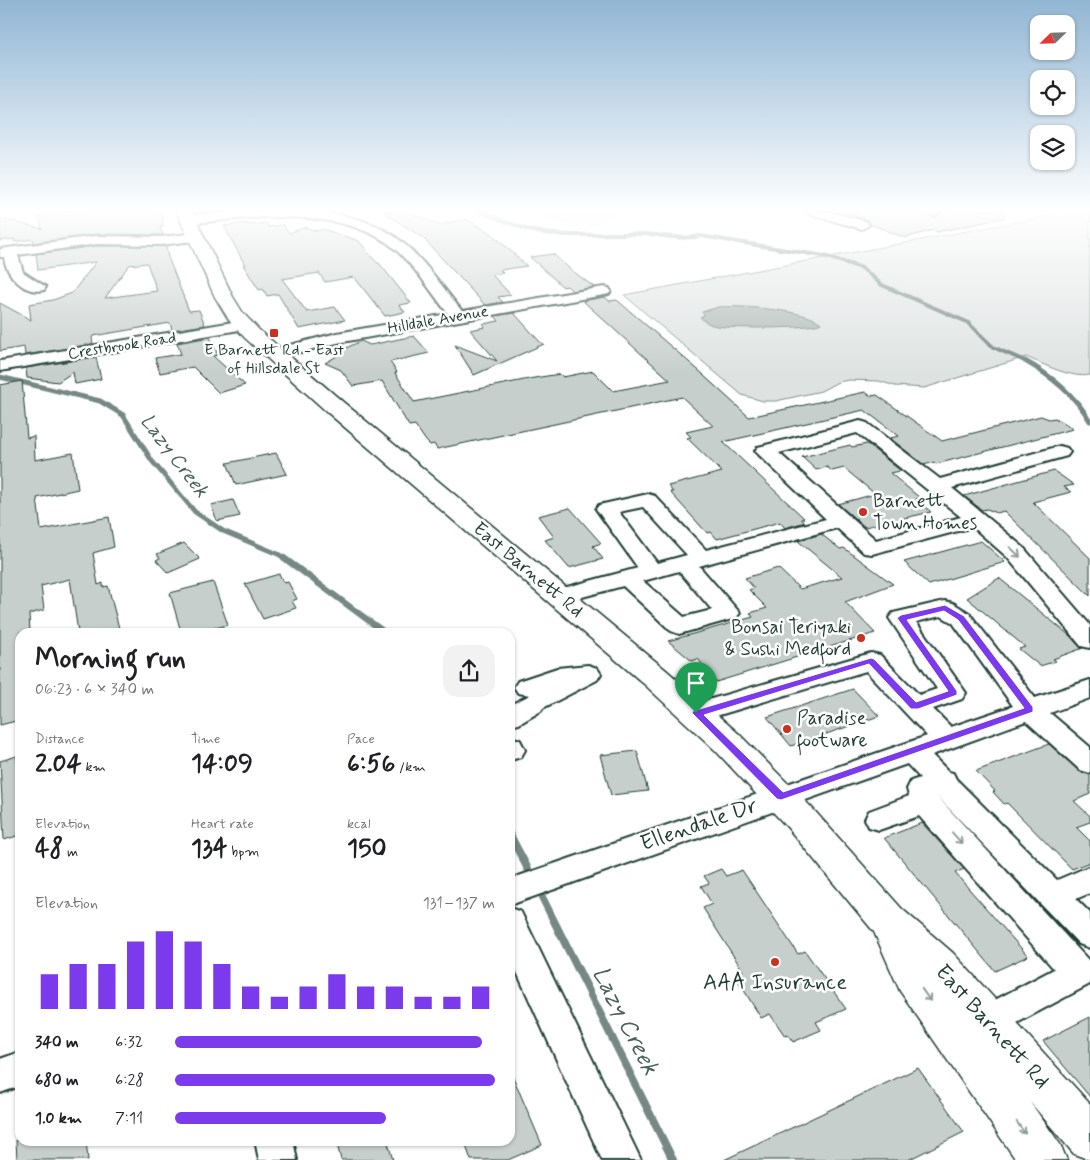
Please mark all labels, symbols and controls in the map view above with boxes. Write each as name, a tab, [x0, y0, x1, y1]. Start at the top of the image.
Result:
north arrow	[1030, 15, 1075, 60]
map controls	[1030, 15, 1075, 170]
button: locate	[1030, 70, 1075, 115]
button: layers	[1030, 125, 1075, 170]
street label: Hilldale Avenue	[386, 301, 490, 339]
street label: Crestbrook Road	[66, 327, 178, 365]
marker: E Barnett Rd - East of Hillsdale St	[268, 327, 280, 339]
place label: E Barnett Rd - East of Hillsdale St	[204, 340, 344, 379]
water label: Lazy Creek	[134, 409, 214, 503]
place label: Barnett Town Homes	[873, 489, 977, 536]
marker: Barnett Town Homes	[857, 506, 869, 518]
street label: East Barnett Rd	[468, 517, 588, 623]
one-way arrow	[1008, 545, 1020, 557]
place label: Bonsai Teriyaki & Sushi Medford	[725, 615, 851, 665]
marker: Bonsai Teriyaki & Sushi Medford	[855, 632, 867, 644]
text: Morning run	[35, 641, 186, 678]
button: share	[443, 645, 495, 697]
pin	[675, 662, 717, 713]
icon: arrive	[682, 669, 710, 697]
text: 06:23 · 6 × 340 m	[35, 679, 154, 700]
place label: Paradise footware	[797, 706, 867, 756]
marker: Paradise footware	[781, 723, 793, 735]
text: Distance	[35, 730, 84, 748]
text: Time	[191, 730, 220, 748]
text: Pace	[347, 730, 375, 748]
text: 2.04	[35, 748, 82, 781]
text: 14:09	[191, 748, 253, 781]
text: 6:56	[347, 748, 395, 781]
text: km	[82, 758, 106, 776]
text: /km	[395, 758, 426, 776]
street label: Ellendale Dr	[637, 792, 761, 858]
text: Elevation	[35, 815, 90, 833]
text: Heart rate	[191, 815, 254, 833]
text: kcal	[347, 815, 371, 833]
one-way arrow	[951, 832, 962, 845]
text: 48	[35, 833, 63, 866]
text: 134	[191, 833, 227, 866]
text: 150	[347, 833, 387, 866]
text: m	[63, 843, 78, 861]
text: bpm	[227, 843, 259, 861]
text: Elevation	[35, 893, 98, 914]
text: 131–137 m	[423, 893, 495, 914]
marker: AAA Insurance	[769, 956, 781, 968]
street label: East Barnett Rd	[929, 959, 1055, 1095]
water label: Lazy Creek	[584, 962, 666, 1081]
place label: AAA Insurance	[703, 969, 847, 997]
one-way arrow	[921, 988, 931, 1002]
text: 340 m	[35, 1032, 79, 1053]
text: 6:32	[115, 1032, 143, 1053]
text: 680 m	[35, 1070, 79, 1091]
text: 6:28	[115, 1070, 144, 1091]
text: 1.0 km	[35, 1108, 82, 1129]
text: 7:11	[115, 1108, 143, 1129]
one-way arrow	[1016, 1121, 1026, 1135]

